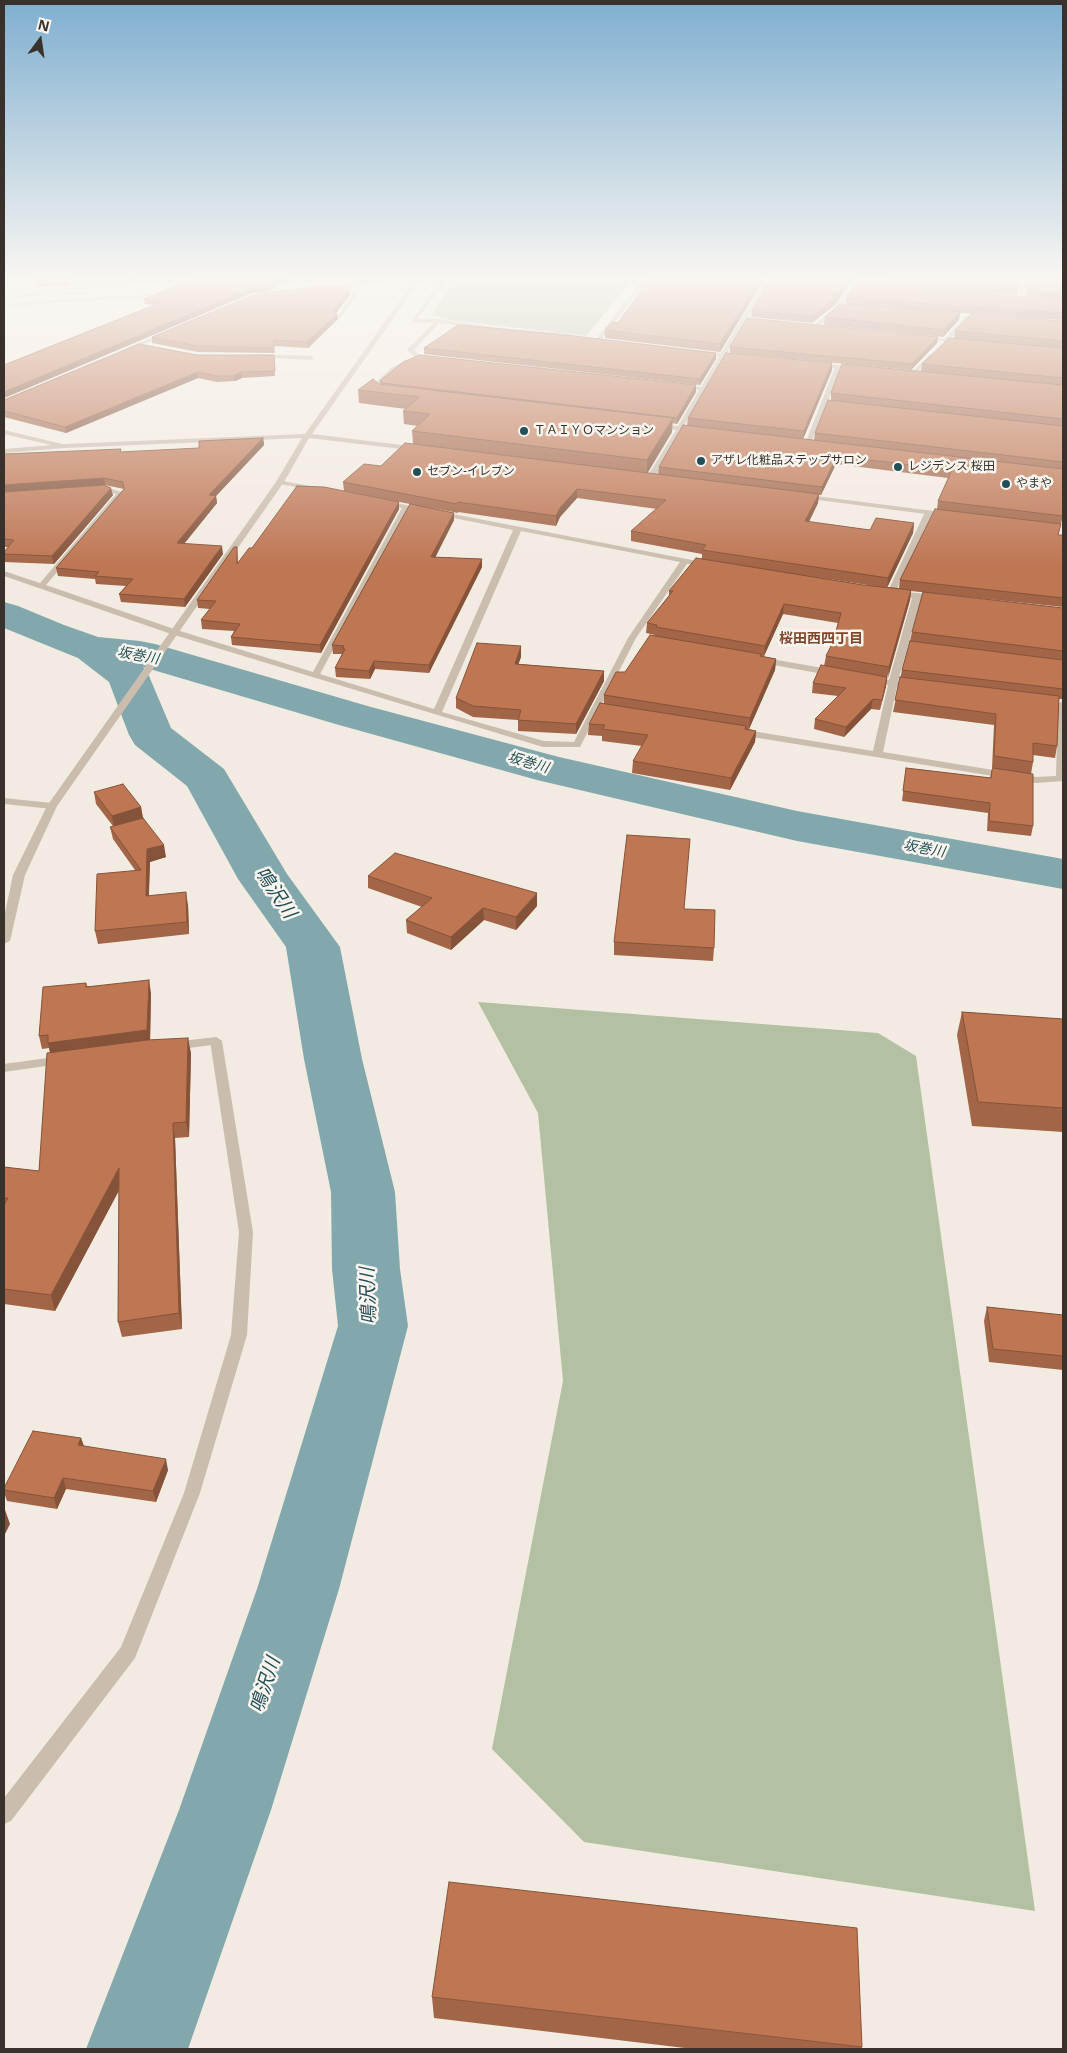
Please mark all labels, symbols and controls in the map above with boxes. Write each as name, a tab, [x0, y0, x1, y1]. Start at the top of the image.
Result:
text: N	[36, 14, 52, 36]
north arrow	[15, 15, 65, 65]
place label: ＴＡＩＹＯマンション	[534, 424, 654, 438]
marker: ＴＡＩＹＯマンション	[518, 425, 530, 437]
place label: アザレ化粧品ステップサロン	[711, 454, 867, 468]
marker: アザレ化粧品ステップサロン	[695, 455, 707, 467]
place label: レジデンス 桜田	[908, 460, 995, 474]
marker: レジデンス 桜田	[892, 461, 904, 473]
place label: セブン-イレブン	[427, 465, 515, 479]
marker: セブン-イレブン	[411, 466, 423, 478]
place label: やまや	[1016, 477, 1052, 491]
marker: やまや	[1000, 478, 1012, 490]
district label: 桜田西四丁目	[779, 631, 863, 647]
water label: 坂巻川	[116, 644, 160, 668]
water label: 坂巻川	[505, 749, 551, 777]
water label: 坂巻川	[902, 837, 946, 861]
water label: 鳴沢川	[250, 863, 300, 923]
water label: 鳴沢川	[357, 1267, 381, 1325]
water label: 鳴沢川	[246, 1654, 286, 1716]

